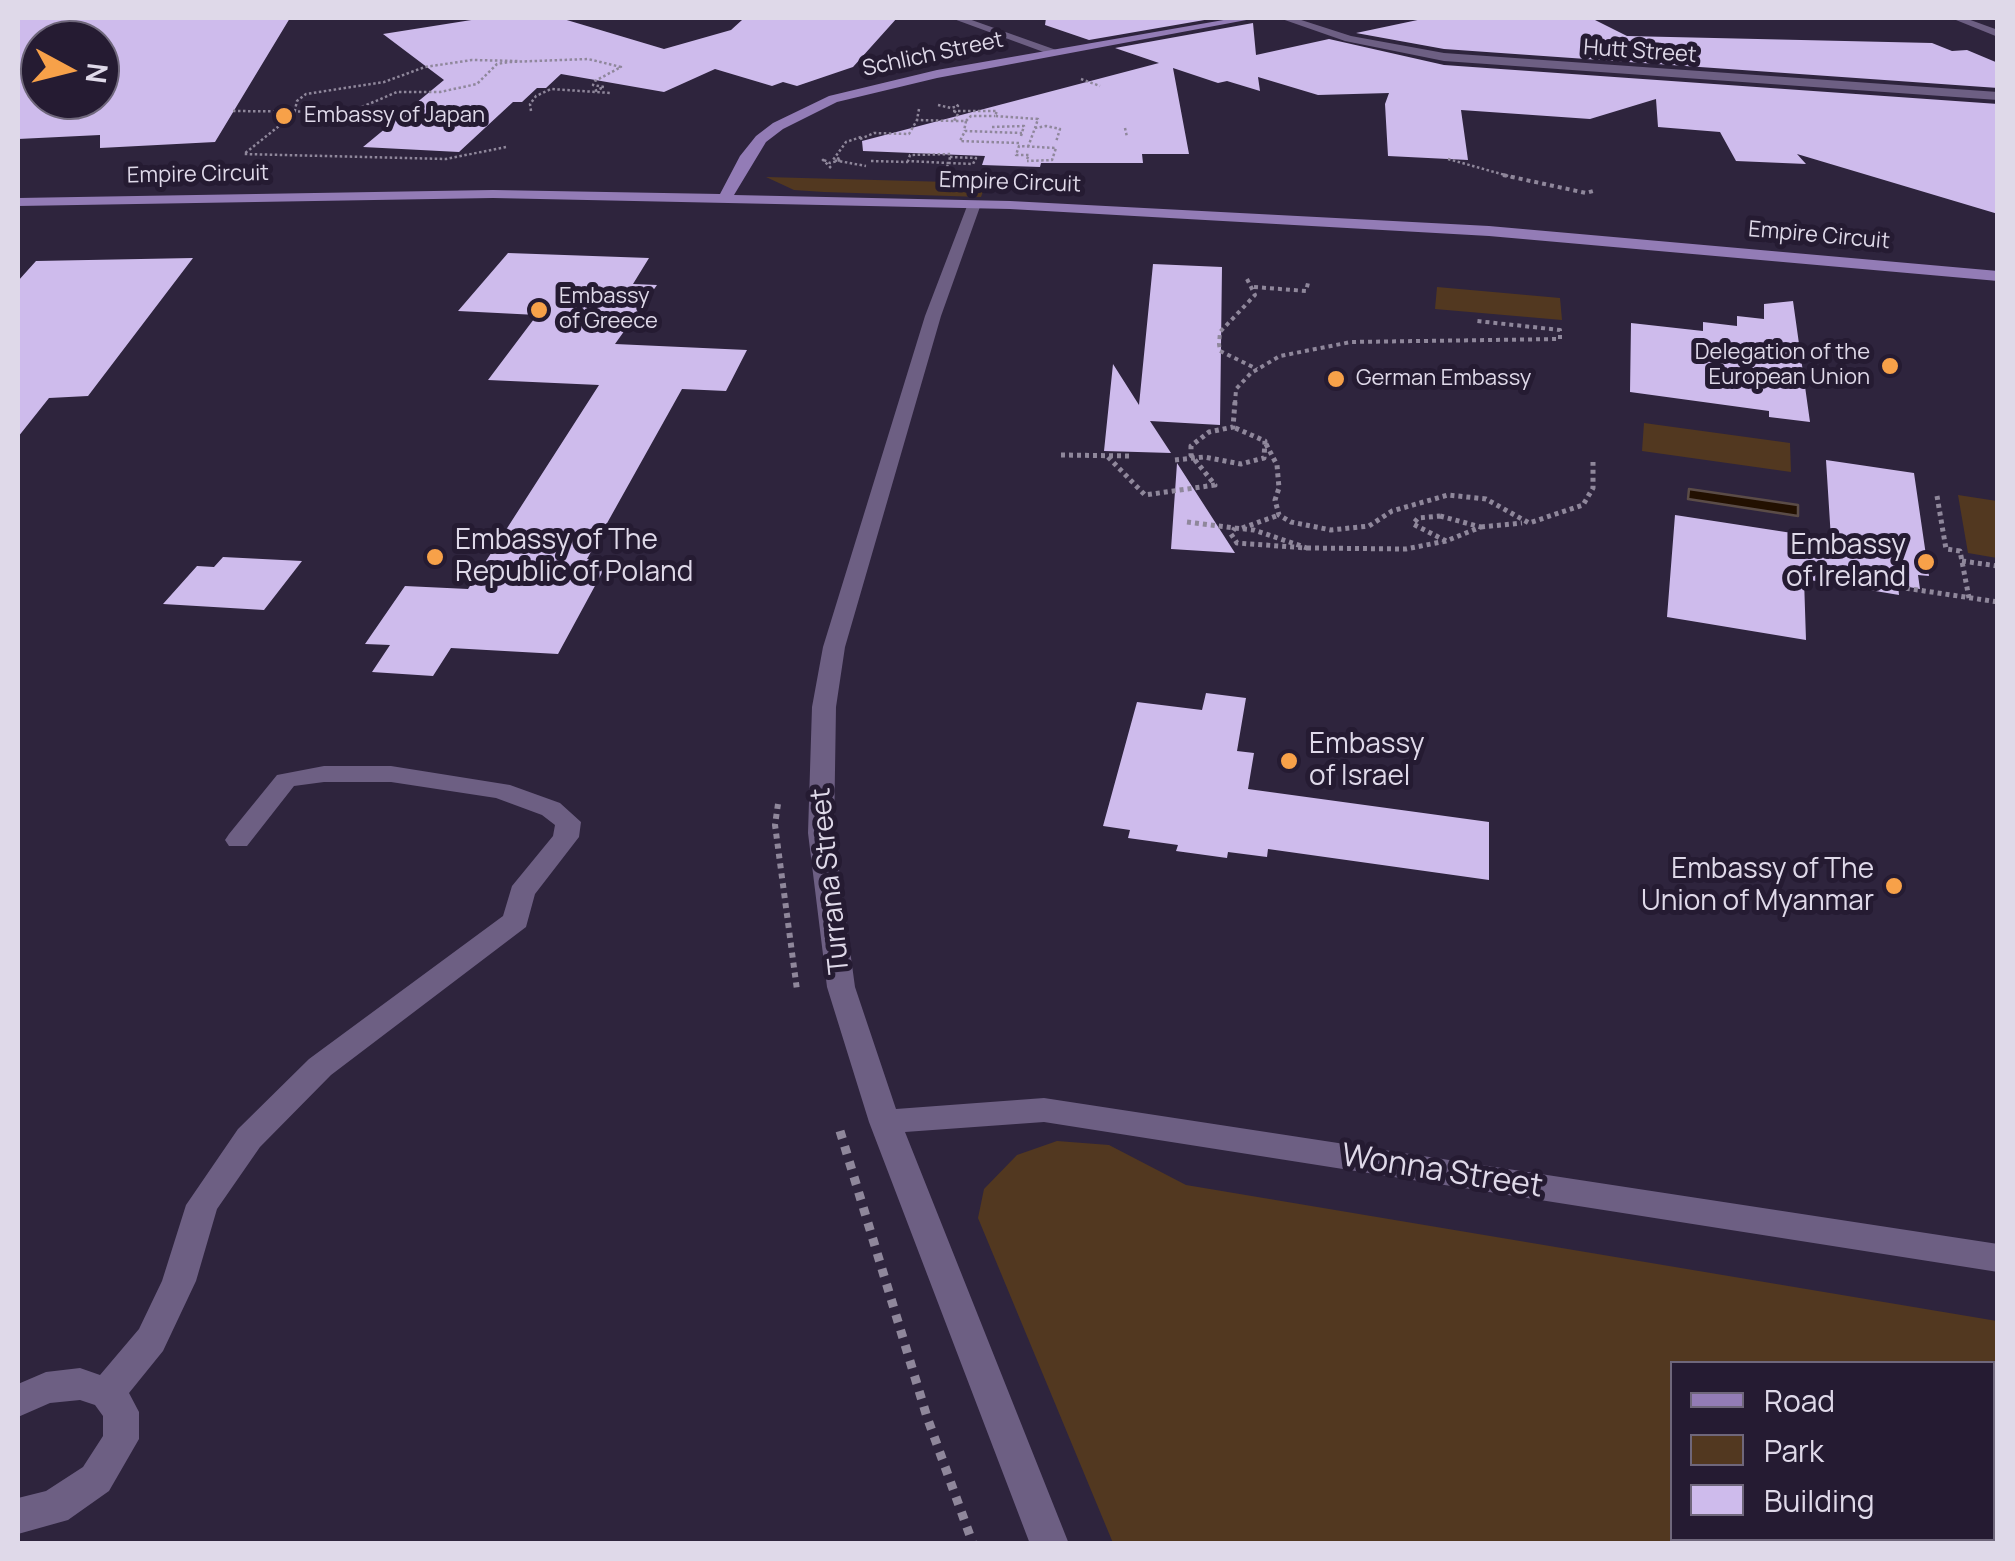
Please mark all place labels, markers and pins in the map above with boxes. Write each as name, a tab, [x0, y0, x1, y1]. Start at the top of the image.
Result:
place label: Embassy of Japan	[304, 103, 485, 129]
marker: Embassy of Japan	[273, 105, 295, 127]
place label: Embassy of Greece	[559, 284, 658, 336]
marker: Embassy of Greece	[528, 299, 550, 321]
place label: Delegation of the European Union	[1695, 340, 1870, 392]
marker: Delegation of the European Union	[1879, 355, 1901, 377]
place label: German Embassy	[1356, 366, 1531, 392]
marker: German Embassy	[1325, 368, 1347, 390]
place label: Embassy of The Republic of Poland	[455, 524, 693, 590]
place label: Embassy of Ireland	[1786, 529, 1906, 595]
marker: Embassy of The Republic of Poland	[424, 546, 446, 568]
marker: Embassy of Ireland	[1915, 551, 1937, 573]
place label: Embassy of Israel	[1309, 728, 1424, 794]
marker: Embassy of Israel	[1278, 750, 1300, 772]
place label: Embassy of The Union of Myanmar	[1641, 853, 1874, 919]
marker: Embassy of The Union of Myanmar	[1883, 875, 1905, 897]

